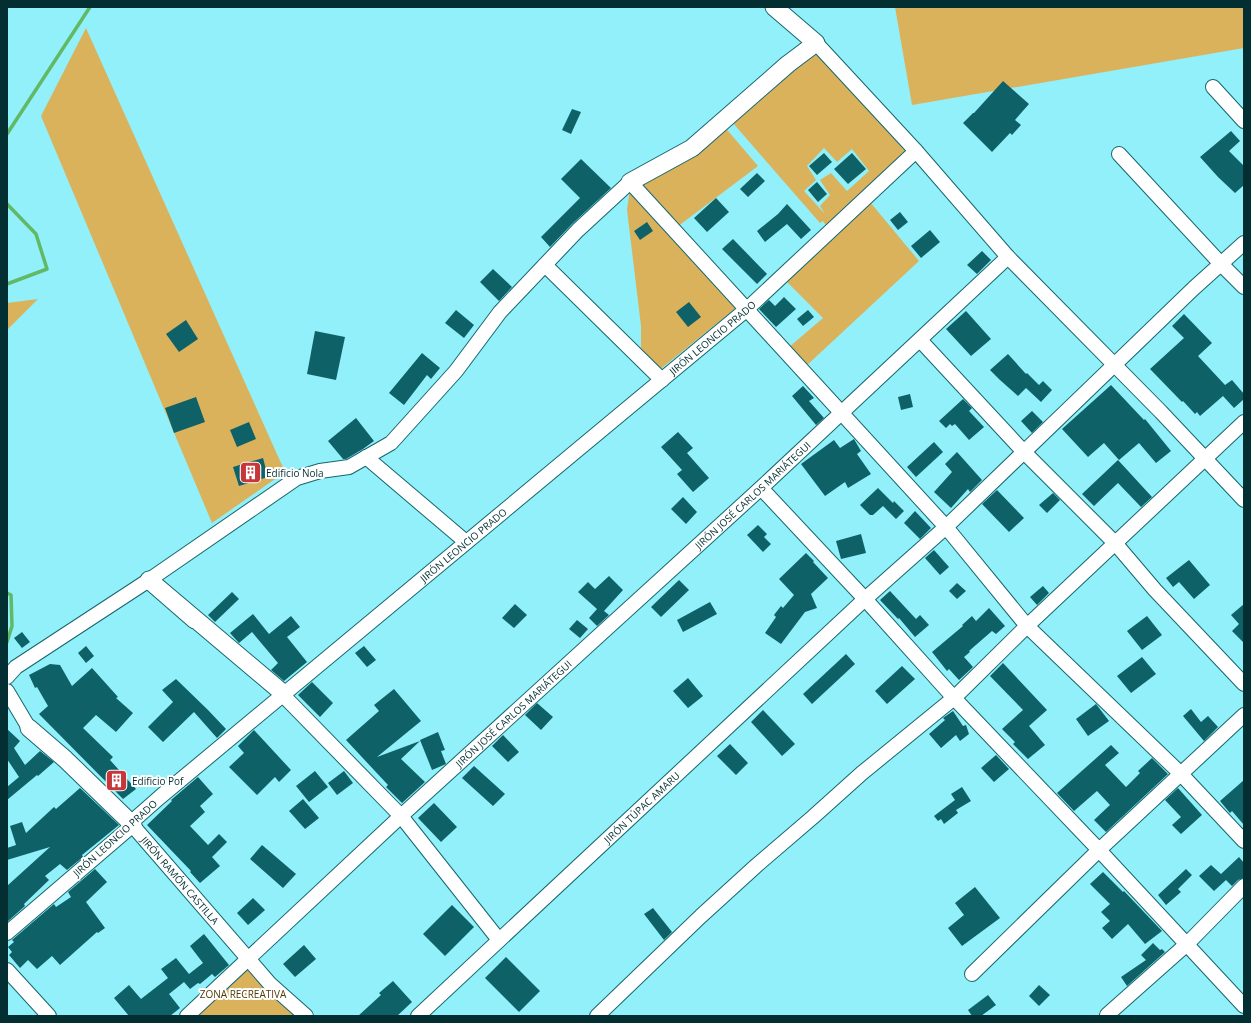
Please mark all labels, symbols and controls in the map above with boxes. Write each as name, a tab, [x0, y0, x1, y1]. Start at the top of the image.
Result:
street label: JIRÓN LEONCIO PRADO	[665, 297, 759, 379]
street label: JIRÓN JOSÉ CARLOS MARIÁTEGUI	[691, 438, 814, 553]
building icon: Edificio Nola	[238, 460, 264, 486]
place label: Edificio Nola	[266, 466, 324, 480]
street label: JIRÓN LEONCIO PRADO	[416, 505, 510, 586]
street label: JIRÓN JOSÉ CARLOS MARIÁTEGUI	[452, 657, 575, 771]
building icon: Edificio Pof	[104, 768, 130, 794]
street label: JIRÓN TÚPAC AMARU	[600, 768, 683, 847]
place label: Edificio Pof	[132, 774, 184, 788]
street label: JIRÓN LEONCIO PRADO	[69, 796, 160, 880]
street label: JIRÓN RAMÓN CASTILLA	[137, 832, 223, 928]
park label: ZONA RECREATIVA	[200, 987, 287, 1001]

